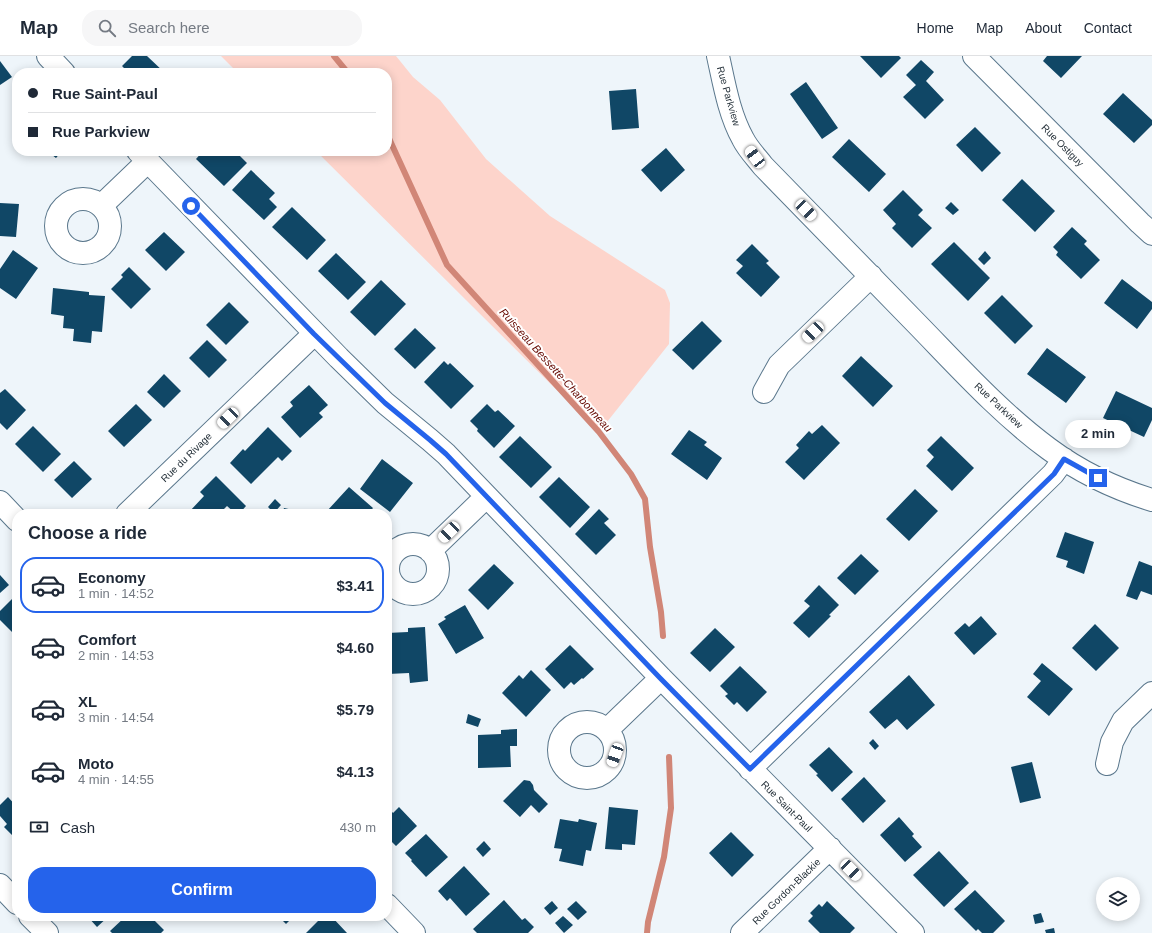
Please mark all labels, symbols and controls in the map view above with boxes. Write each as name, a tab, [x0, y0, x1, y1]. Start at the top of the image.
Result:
search box	[82, 10, 362, 46]
text: Map	[20, 17, 58, 38]
icon: search	[96, 17, 118, 39]
text: Search here	[128, 19, 210, 36]
text: Home	[917, 20, 954, 36]
text: Map	[976, 20, 1003, 36]
text: About	[1025, 20, 1062, 36]
text: Contact	[1084, 20, 1132, 36]
street label: Rue Parkview	[715, 65, 743, 128]
text: Rue Saint-Paul	[52, 85, 158, 102]
street label: Rue Ostiguy	[1039, 122, 1086, 169]
text: Rue Parkview	[52, 123, 150, 140]
car	[743, 144, 767, 170]
route start	[182, 197, 200, 215]
car	[793, 197, 819, 223]
water label: Ruisseau Bessette-Charbonneau	[497, 306, 615, 434]
car	[800, 319, 826, 345]
street label: Rue Parkview	[972, 380, 1026, 431]
car	[215, 405, 241, 431]
callout: 2 min	[1065, 420, 1131, 448]
text: 2 min	[1081, 426, 1115, 441]
street label: Rue du Rivage	[159, 430, 214, 484]
route end	[1089, 469, 1107, 487]
car	[436, 519, 462, 545]
text: Choose a ride	[28, 523, 147, 543]
icon: car	[30, 567, 66, 603]
text: Economy	[78, 569, 146, 586]
text: $3.41	[336, 577, 374, 594]
text: 1 min · 14:52	[78, 586, 154, 601]
icon: car	[30, 629, 66, 665]
text: Comfort	[78, 631, 136, 648]
text: $4.60	[336, 639, 374, 656]
text: 2 min · 14:53	[78, 648, 154, 663]
icon: car	[30, 691, 66, 727]
text: XL	[78, 693, 97, 710]
text: $5.79	[336, 701, 374, 718]
text: 3 min · 14:54	[78, 710, 154, 725]
car	[605, 742, 625, 768]
icon: car	[30, 753, 66, 789]
text: Moto	[78, 755, 114, 772]
text: $4.13	[336, 763, 374, 780]
text: 4 min · 14:55	[78, 772, 154, 787]
street label: Rue Saint-Paul	[759, 779, 814, 834]
icon: cash	[28, 816, 50, 838]
text: Cash	[60, 819, 95, 836]
text: 430 m	[340, 820, 376, 835]
street label: Rue Gordon-Blackie	[750, 856, 823, 927]
car	[838, 857, 864, 883]
button: Confirm	[28, 867, 376, 913]
map controls	[1096, 877, 1140, 921]
button: layers	[1096, 877, 1140, 921]

